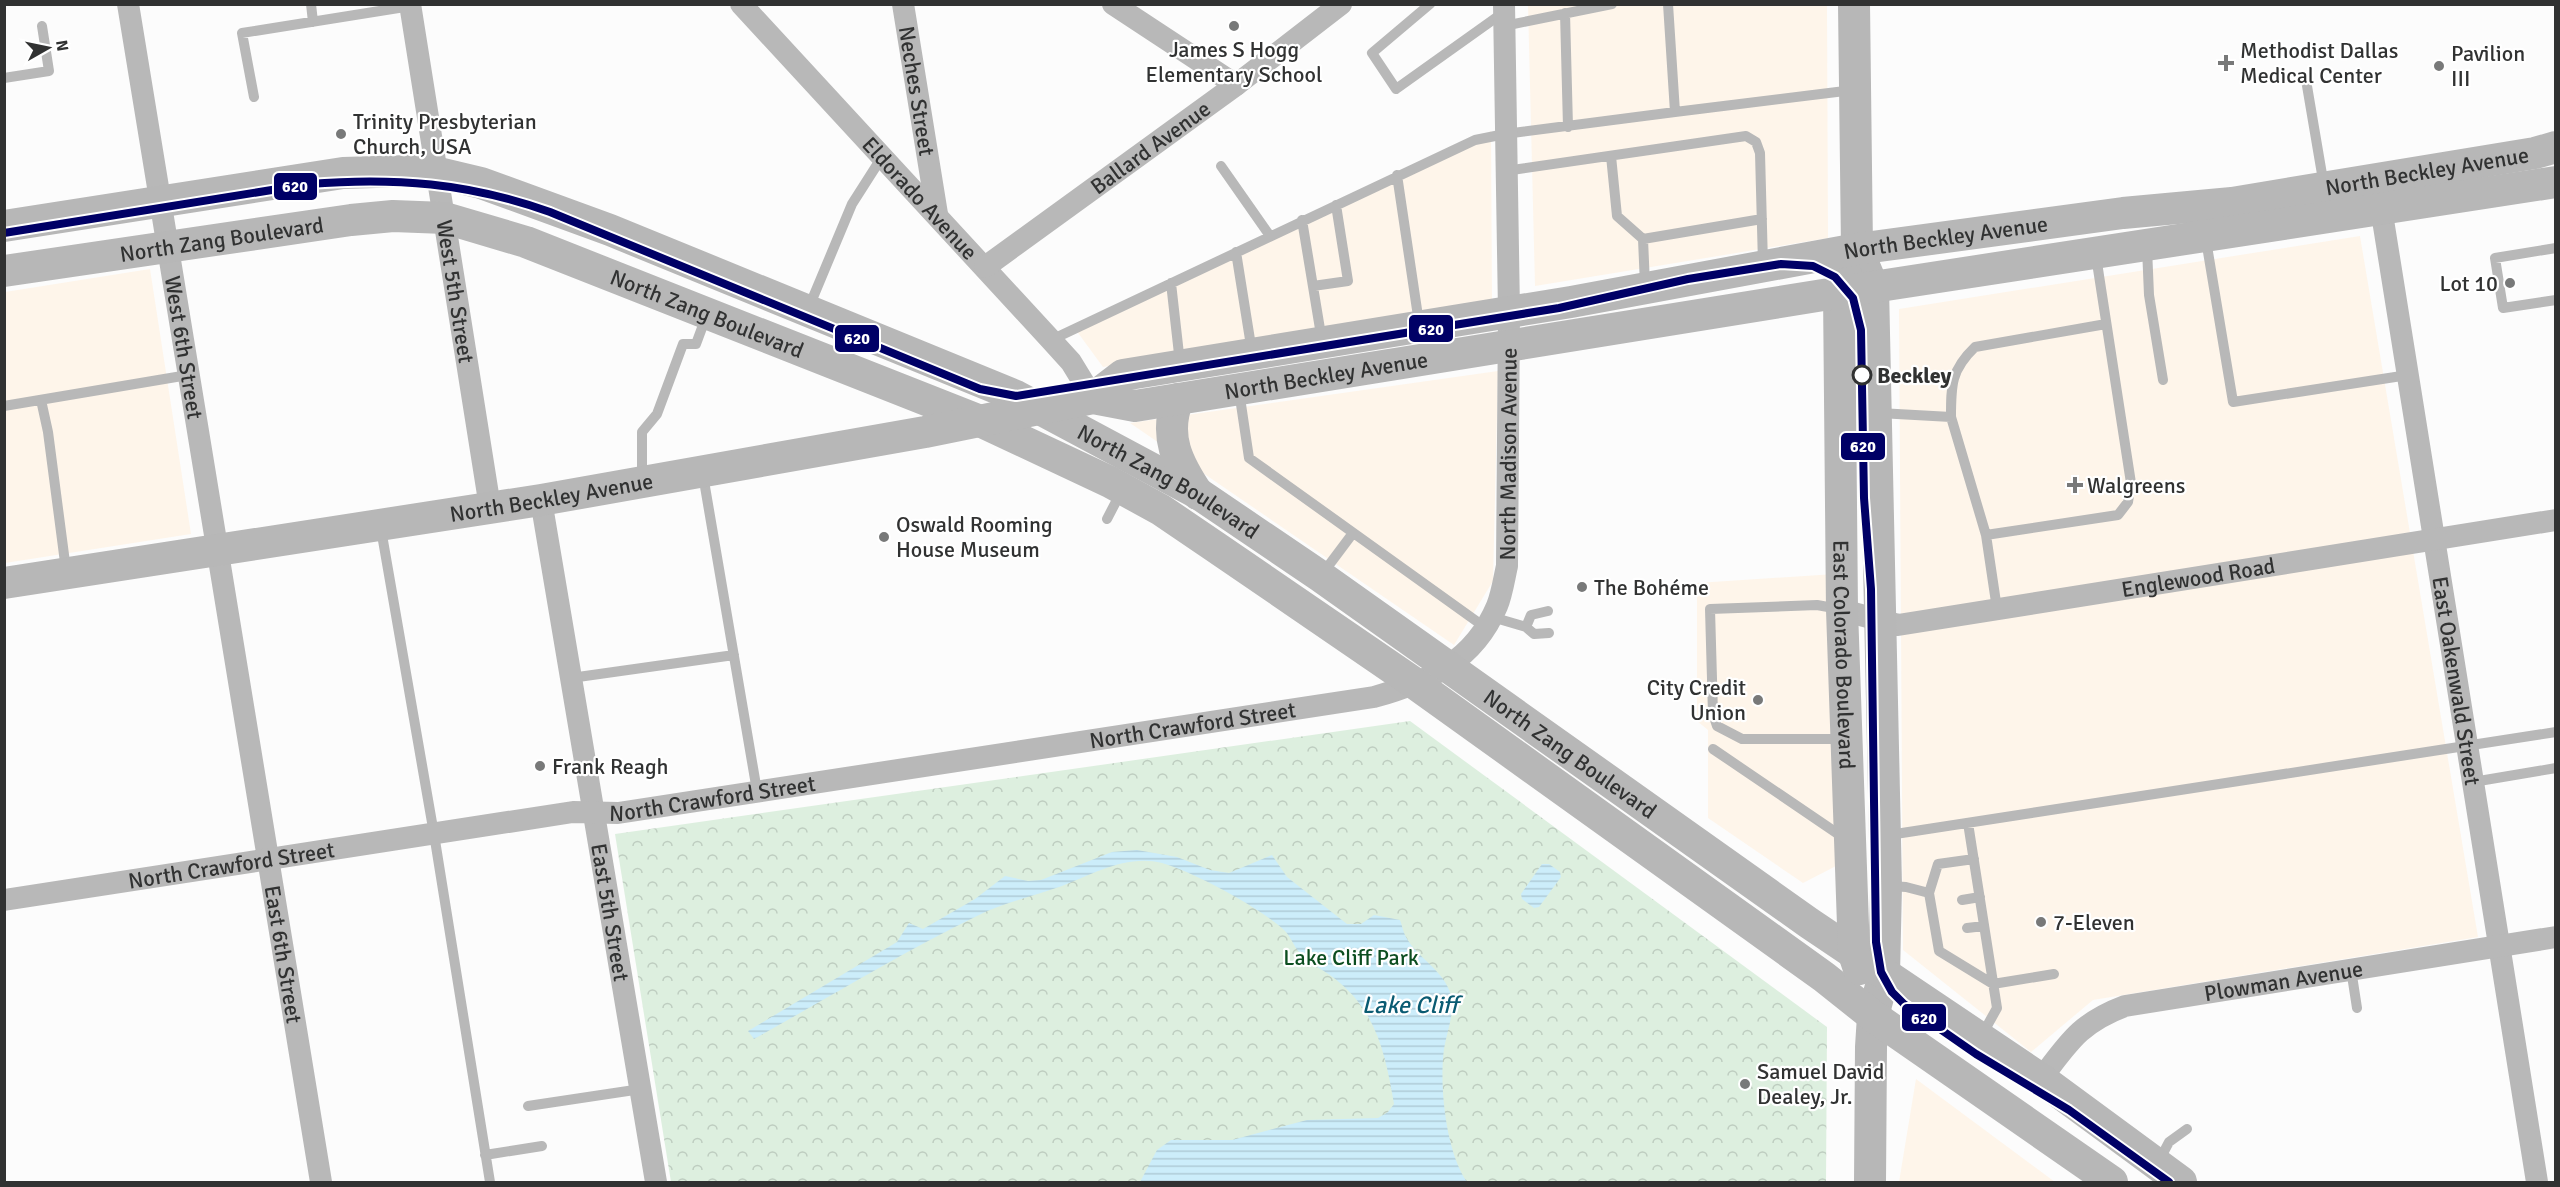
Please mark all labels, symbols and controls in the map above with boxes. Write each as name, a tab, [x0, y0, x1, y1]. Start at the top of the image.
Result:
north arrow	[18, 18, 78, 78]
marker: James S Hogg Elementary School	[1227, 19, 1241, 33]
street label: Neches Street	[893, 24, 940, 158]
place label: James S Hogg Elementary School	[1146, 36, 1322, 88]
place label: Methodist Dallas Medical Center	[2240, 37, 2398, 89]
text: N	[51, 39, 73, 53]
place label: Pavilion III	[2451, 40, 2525, 92]
marker: Methodist Dallas Medical Center	[2217, 54, 2235, 72]
marker: Pavilion III	[2432, 59, 2446, 73]
street label: Ballard Avenue	[1085, 95, 1216, 200]
place label: Trinity Presbyterian Church, USA	[353, 108, 537, 160]
marker: Trinity Presbyterian Church, USA	[334, 127, 348, 141]
street label: Eldorado Avenue	[856, 131, 983, 265]
street label: North Beckley Avenue	[2323, 141, 2531, 201]
line badge: 620	[273, 172, 318, 201]
text: 620	[282, 177, 308, 197]
street label: North Beckley Avenue	[1841, 210, 2050, 265]
street label: North Zang Boulevard	[118, 211, 325, 268]
street label: West 5th Street	[431, 218, 480, 365]
street label: North Zang Boulevard	[606, 264, 807, 364]
place label: Lot 10	[2440, 270, 2498, 297]
street label: West 6th Street	[159, 274, 209, 421]
marker: Lot 10	[2503, 276, 2517, 290]
line badge: 620	[1408, 314, 1454, 343]
text: 620	[1418, 320, 1444, 340]
line badge: 620	[834, 324, 880, 353]
text: 620	[844, 329, 870, 349]
street label: North Beckley Avenue	[1222, 346, 1430, 405]
street label: North Madison Avenue	[1494, 348, 1523, 560]
place label: Beckley	[1877, 362, 1952, 389]
marker: Beckley	[1852, 365, 1872, 385]
street label: North Zang Boulevard	[1073, 418, 1264, 545]
line badge: 620	[1840, 432, 1886, 461]
text: 620	[1850, 437, 1876, 457]
street label: North Beckley Avenue	[448, 467, 655, 528]
place label: Walgreens	[2087, 472, 2185, 499]
marker: Walgreens	[2068, 478, 2082, 492]
place label: Oswald Rooming House Museum	[896, 511, 1053, 563]
marker: Oswald Rooming House Museum	[877, 530, 891, 544]
street label: East Colorado Boulevard	[1827, 540, 1861, 770]
street label: Englewood Road	[2120, 552, 2277, 603]
place label: The Bohéme	[1594, 574, 1709, 601]
street label: East Oakenwald Street	[2426, 574, 2486, 788]
marker: The Bohéme	[1575, 580, 1589, 594]
place label: City Credit Union	[1647, 674, 1746, 726]
street label: North Zang Boulevard	[1478, 684, 1662, 825]
marker: City Credit Union	[1751, 693, 1765, 707]
street label: North Crawford Street	[1088, 696, 1298, 754]
place label: Frank Reagh	[552, 753, 669, 780]
marker: Frank Reagh	[533, 759, 547, 773]
street label: North Crawford Street	[609, 770, 817, 827]
street label: North Crawford Street	[126, 836, 337, 895]
street label: East 5th Street	[585, 841, 635, 984]
street label: East 6th Street	[259, 883, 308, 1026]
place label: 7-Eleven	[2053, 909, 2135, 936]
marker: 7-Eleven	[2034, 915, 2048, 929]
park label: Lake Cliff Park	[1283, 944, 1419, 971]
street label: Plowman Avenue	[2202, 955, 2365, 1007]
water label: Lake Cliff	[1362, 990, 1464, 1020]
line badge: 620	[1901, 1003, 1947, 1032]
text: 620	[1911, 1009, 1937, 1029]
place label: Samuel David Dealey, Jr.	[1757, 1058, 1884, 1110]
marker: Samuel David Dealey, Jr.	[1738, 1077, 1752, 1091]

